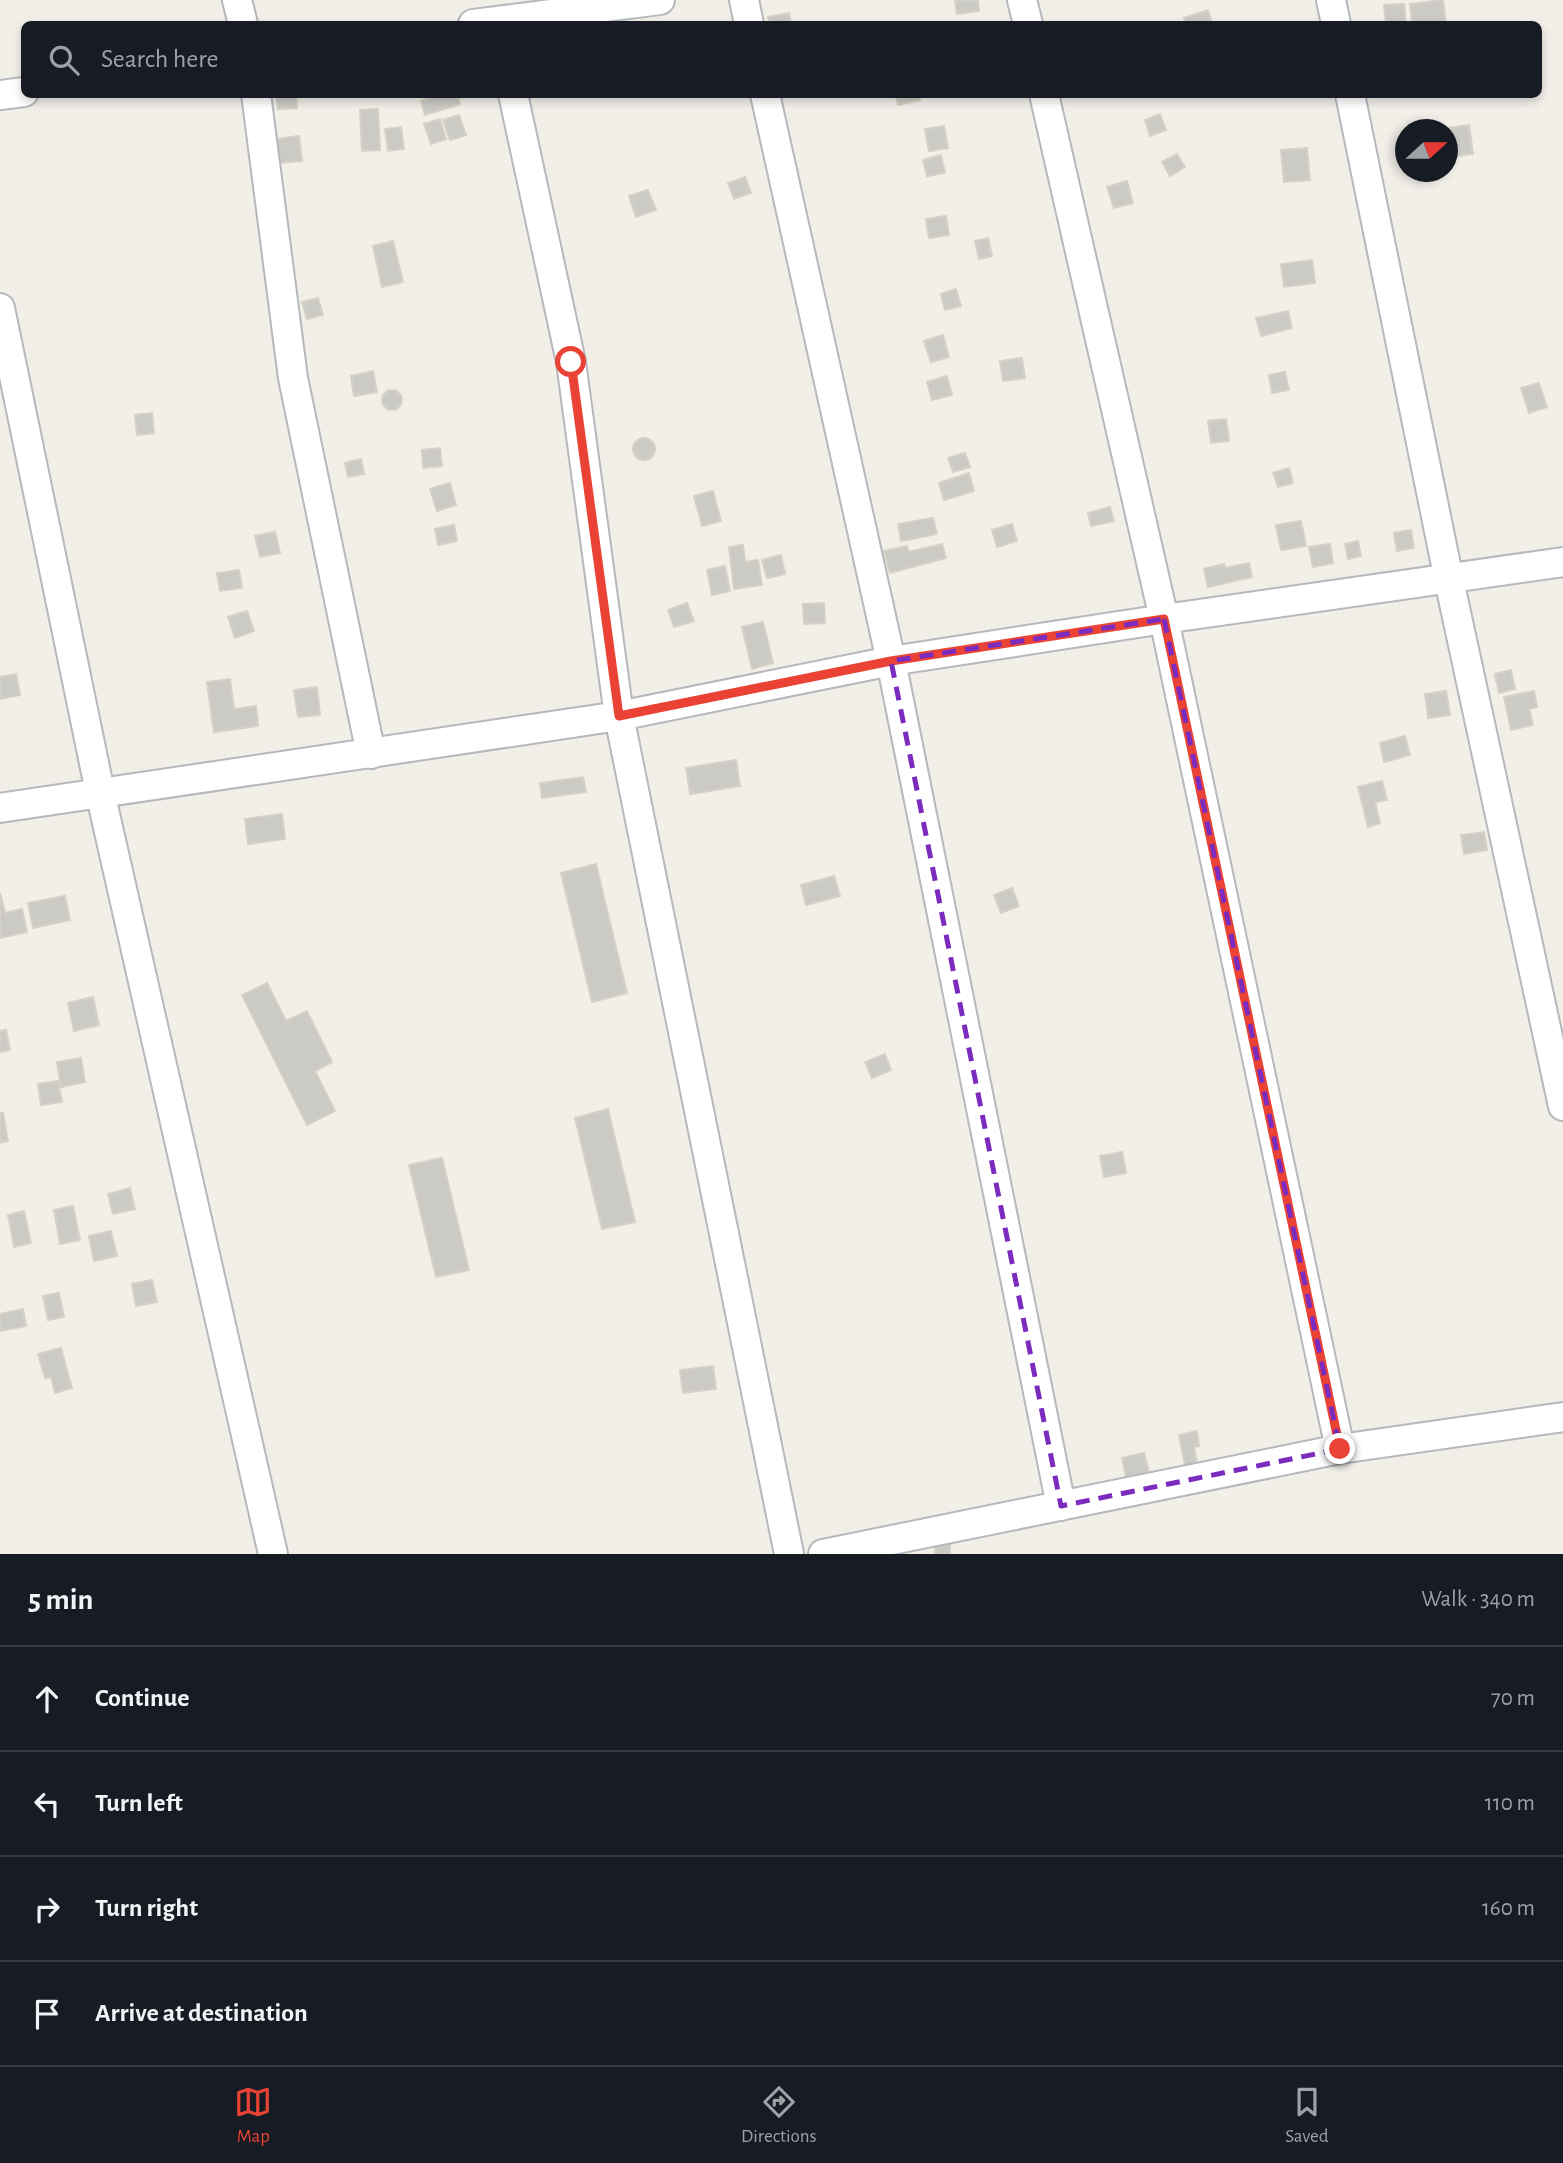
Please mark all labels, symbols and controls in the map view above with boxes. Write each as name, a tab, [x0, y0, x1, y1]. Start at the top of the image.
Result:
search box	[21, 21, 1542, 98]
icon: search	[45, 41, 83, 79]
text: Search here	[101, 46, 219, 72]
north arrow	[1395, 119, 1458, 182]
route start	[555, 346, 586, 377]
route end	[1324, 1433, 1355, 1464]
text: 5 min	[28, 1585, 93, 1615]
text: Walk · 340 m	[1421, 1588, 1535, 1611]
icon: ahead	[28, 1680, 66, 1718]
text: Continue	[95, 1685, 190, 1711]
text: 70 m	[1491, 1687, 1535, 1710]
icon: left	[28, 1785, 66, 1823]
text: Turn left	[95, 1790, 183, 1816]
text: 110 m	[1485, 1792, 1535, 1815]
icon: right	[28, 1890, 66, 1928]
text: Turn right	[95, 1895, 198, 1921]
text: 160 m	[1482, 1897, 1535, 1920]
icon: arrive	[28, 1995, 66, 2033]
text: Arrive at destination	[95, 2000, 308, 2026]
tab: Map	[234, 2083, 272, 2148]
tab: Directions	[741, 2083, 817, 2148]
tab: Saved	[1285, 2083, 1329, 2148]

